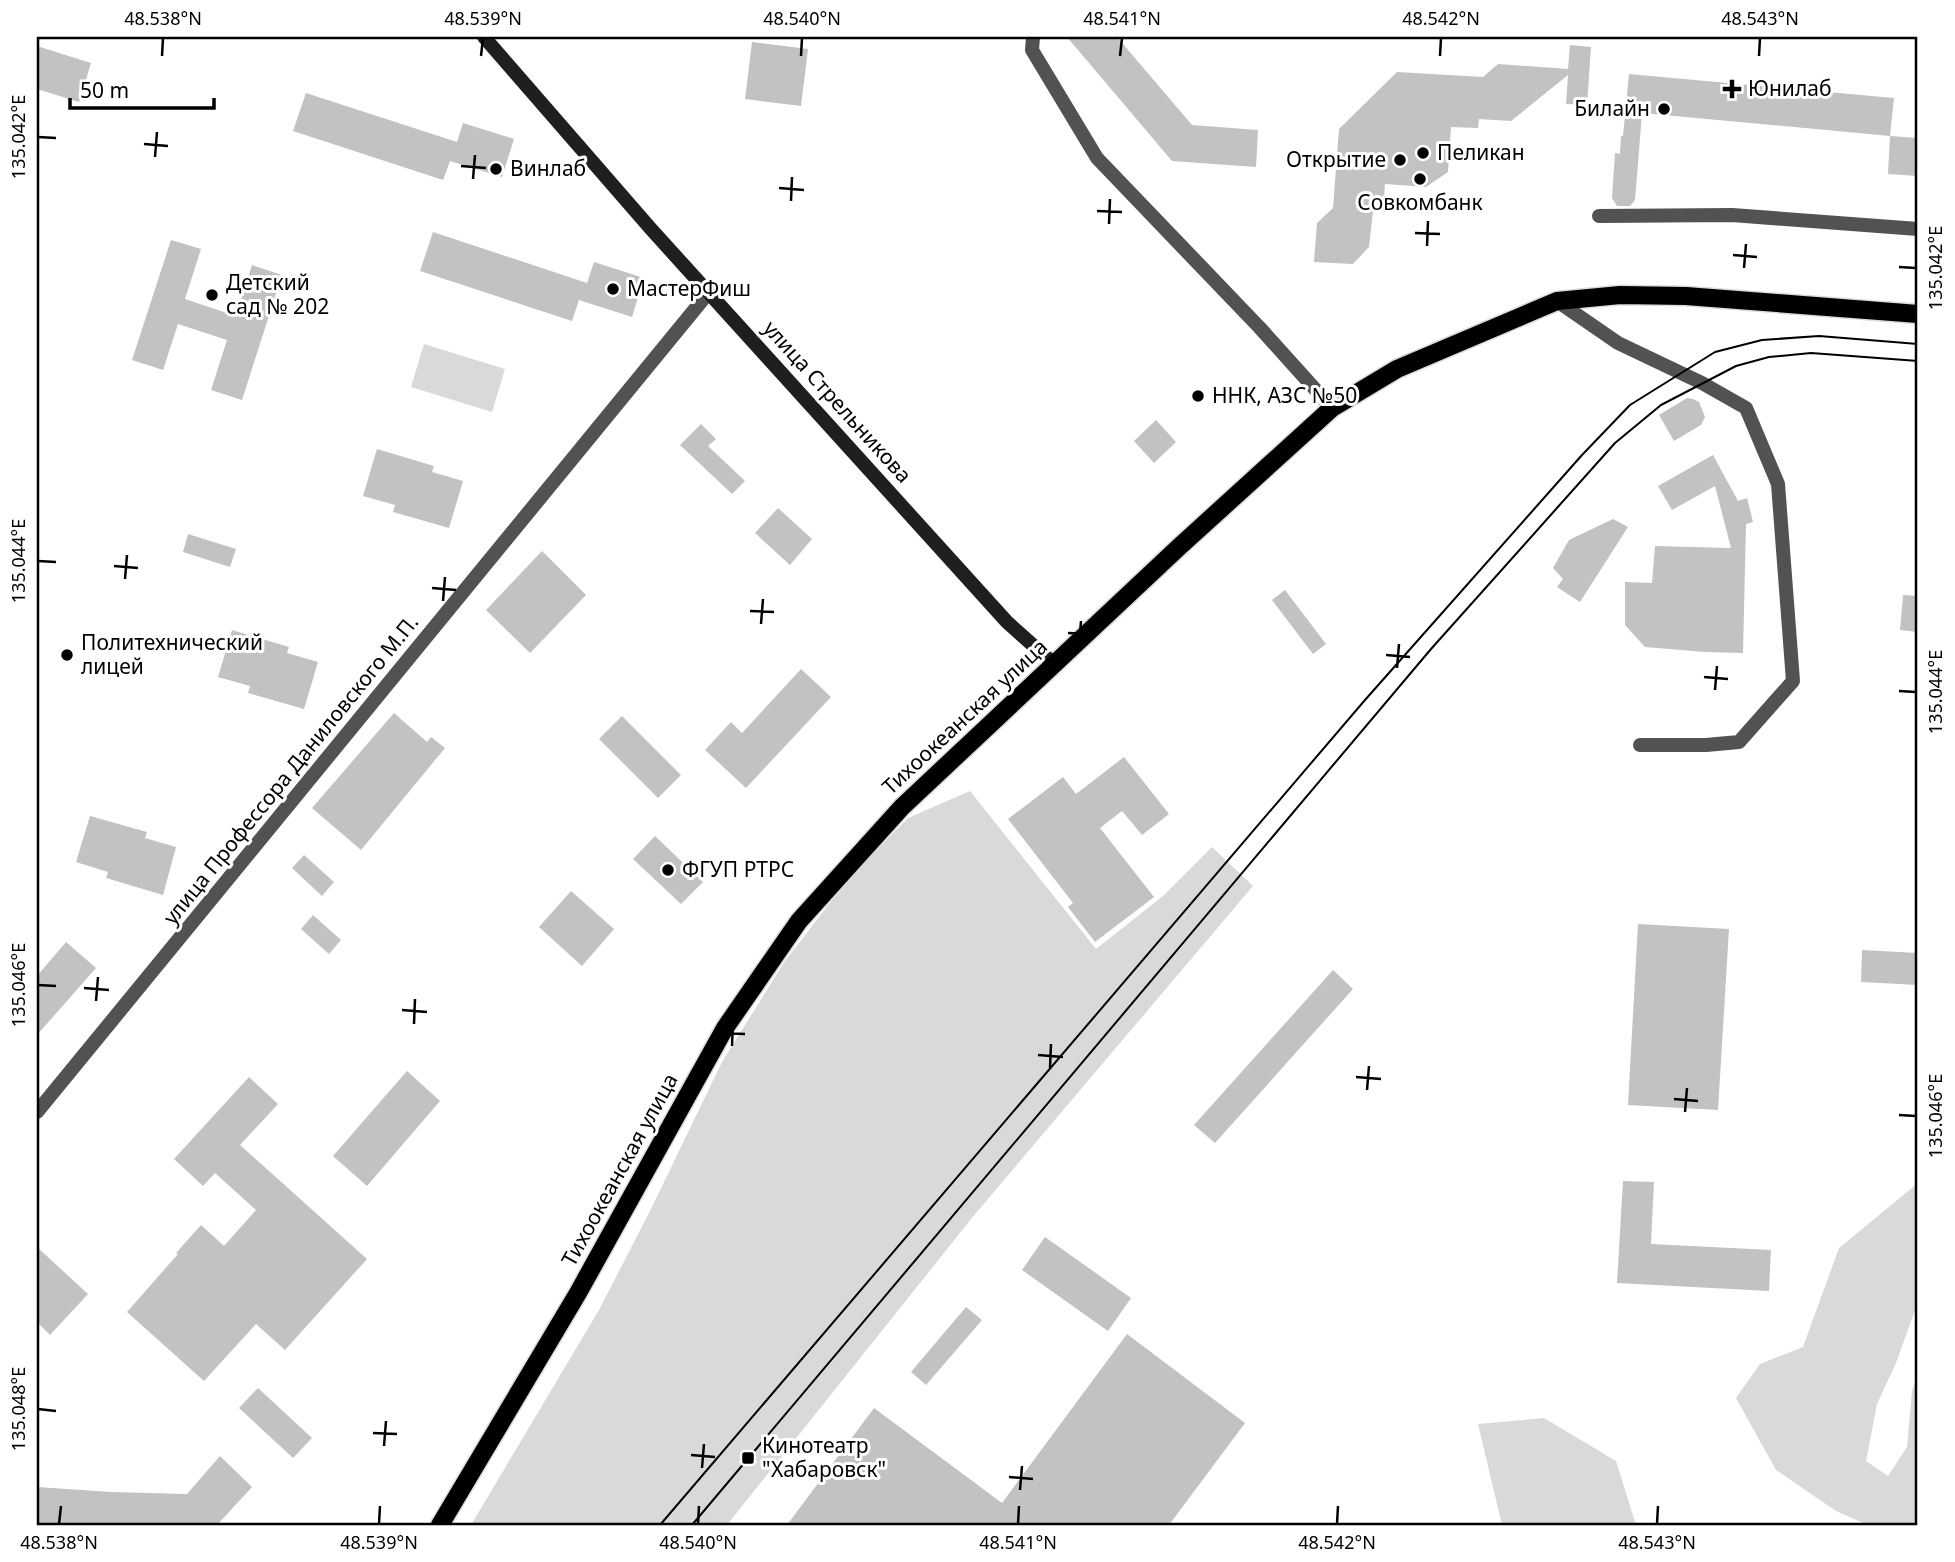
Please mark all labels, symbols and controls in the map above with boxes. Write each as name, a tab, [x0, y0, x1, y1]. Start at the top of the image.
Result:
text: 48.538°N	[124, 6, 202, 30]
text: 48.539°N	[444, 6, 522, 30]
text: 48.540°N	[763, 6, 841, 30]
text: 48.541°N	[1083, 6, 1161, 30]
text: 48.542°N	[1402, 6, 1480, 30]
text: 48.543°N	[1721, 6, 1799, 30]
scale bar	[70, 66, 214, 110]
place label: Юнилаб	[1748, 74, 1831, 102]
text: 50 m	[80, 76, 129, 104]
marker: Юнилаб	[1722, 79, 1742, 99]
place label: Билайн	[1574, 94, 1650, 122]
text: 135.042°E	[6, 95, 30, 179]
marker: Билайн	[1656, 101, 1672, 117]
place label: Пеликан	[1437, 138, 1525, 166]
place label: Открытие	[1286, 145, 1386, 173]
marker: Пеликан	[1415, 145, 1431, 161]
marker: Открытие	[1392, 152, 1408, 168]
place label: Винлаб	[510, 154, 586, 182]
marker: Винлаб	[488, 161, 504, 177]
marker: Совкомбанк	[1412, 171, 1428, 187]
place label: Совкомбанк	[1357, 188, 1483, 216]
text: 135.042°E	[1923, 226, 1947, 310]
place label: Детский сад № 202	[226, 268, 329, 320]
place label: МастерФиш	[627, 274, 751, 302]
marker: МастерФиш	[605, 281, 621, 297]
marker: Детский сад № 202	[204, 287, 220, 303]
street label: улица Стрельникова	[757, 314, 918, 488]
place label: ННК, АЗС №50	[1212, 381, 1357, 409]
marker: ННК, АЗС №50	[1190, 388, 1206, 404]
text: 135.044°E	[6, 519, 30, 603]
street label: улица Профессора Даниловского М.П.	[156, 609, 424, 930]
place label: Политехнический лицей	[81, 628, 263, 680]
street label: Тихоокеанская улица	[876, 632, 1053, 800]
marker: Политехнический лицей	[59, 647, 75, 663]
text: 135.044°E	[1923, 650, 1947, 734]
place label: ФГУП РТРС	[682, 855, 794, 883]
marker: ФГУП РТРС	[660, 862, 676, 878]
text: 135.046°E	[6, 943, 30, 1027]
street label: Тихоокеанская улица	[554, 1068, 684, 1271]
text: 135.046°E	[1923, 1074, 1947, 1158]
text: 135.048°E	[6, 1367, 30, 1451]
place label: Кинотеатр "Хабаровск"	[762, 1431, 886, 1483]
marker: Кинотеатр "Хабаровск"	[740, 1450, 756, 1466]
text: 48.538°N	[20, 1530, 98, 1554]
text: 48.539°N	[340, 1530, 418, 1554]
text: 48.540°N	[659, 1530, 737, 1554]
text: 48.541°N	[979, 1530, 1057, 1554]
text: 48.542°N	[1298, 1530, 1376, 1554]
text: 48.543°N	[1618, 1530, 1696, 1554]

